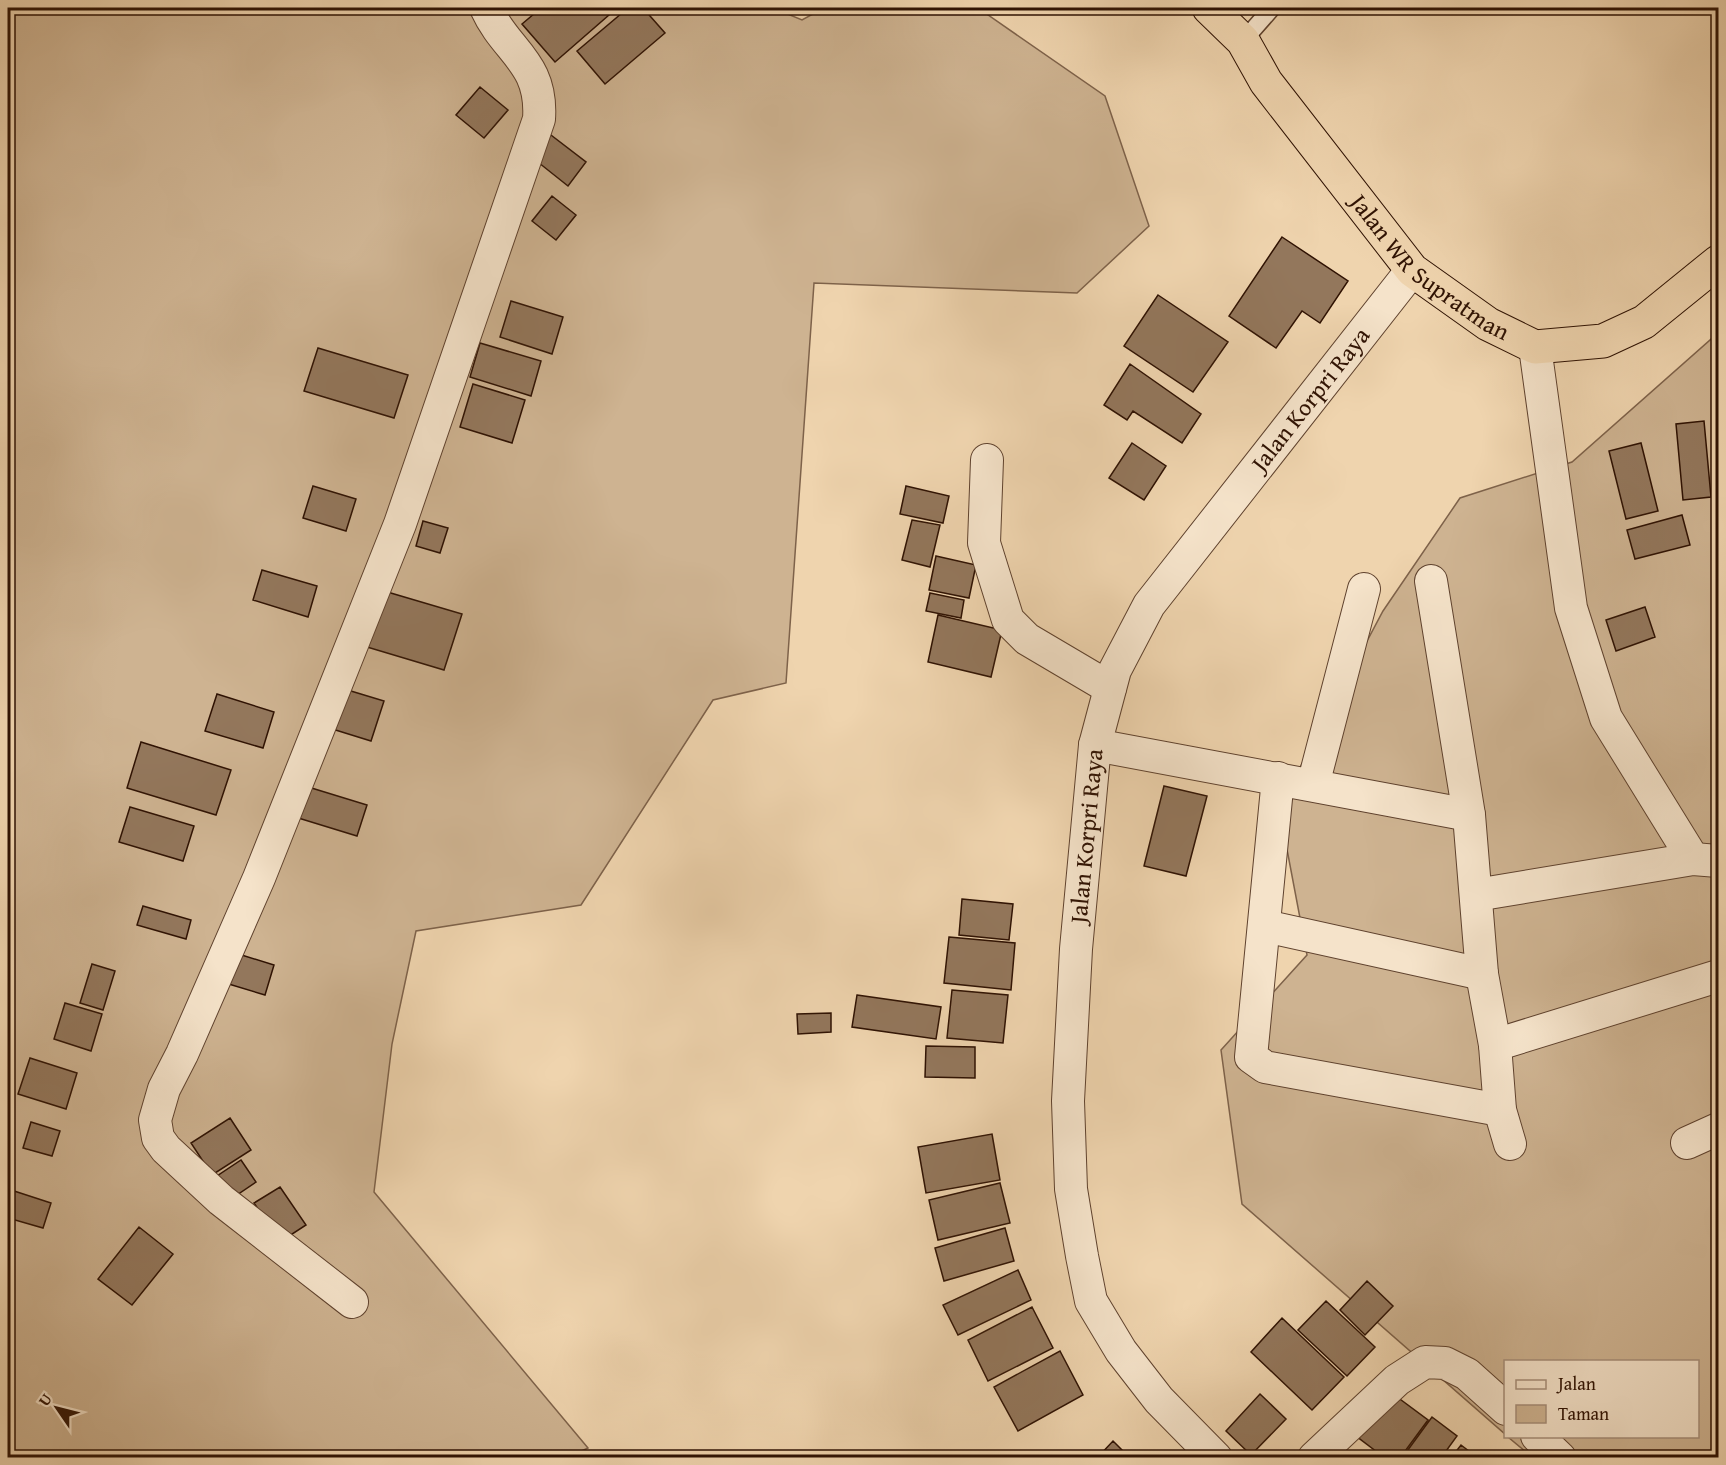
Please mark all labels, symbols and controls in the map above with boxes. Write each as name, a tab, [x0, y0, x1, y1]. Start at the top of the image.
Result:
street label: Jalan WR Supratman	[1340, 184, 1516, 349]
street label: Jalan Korpri Raya	[1240, 319, 1378, 481]
street label: Jalan Korpri Raya	[1060, 747, 1112, 928]
legend	[1504, 1360, 1699, 1438]
text: Jalan	[1556, 1370, 1596, 1397]
north arrow	[27, 1378, 87, 1438]
text: U	[32, 1388, 58, 1411]
text: Taman	[1558, 1400, 1609, 1427]

